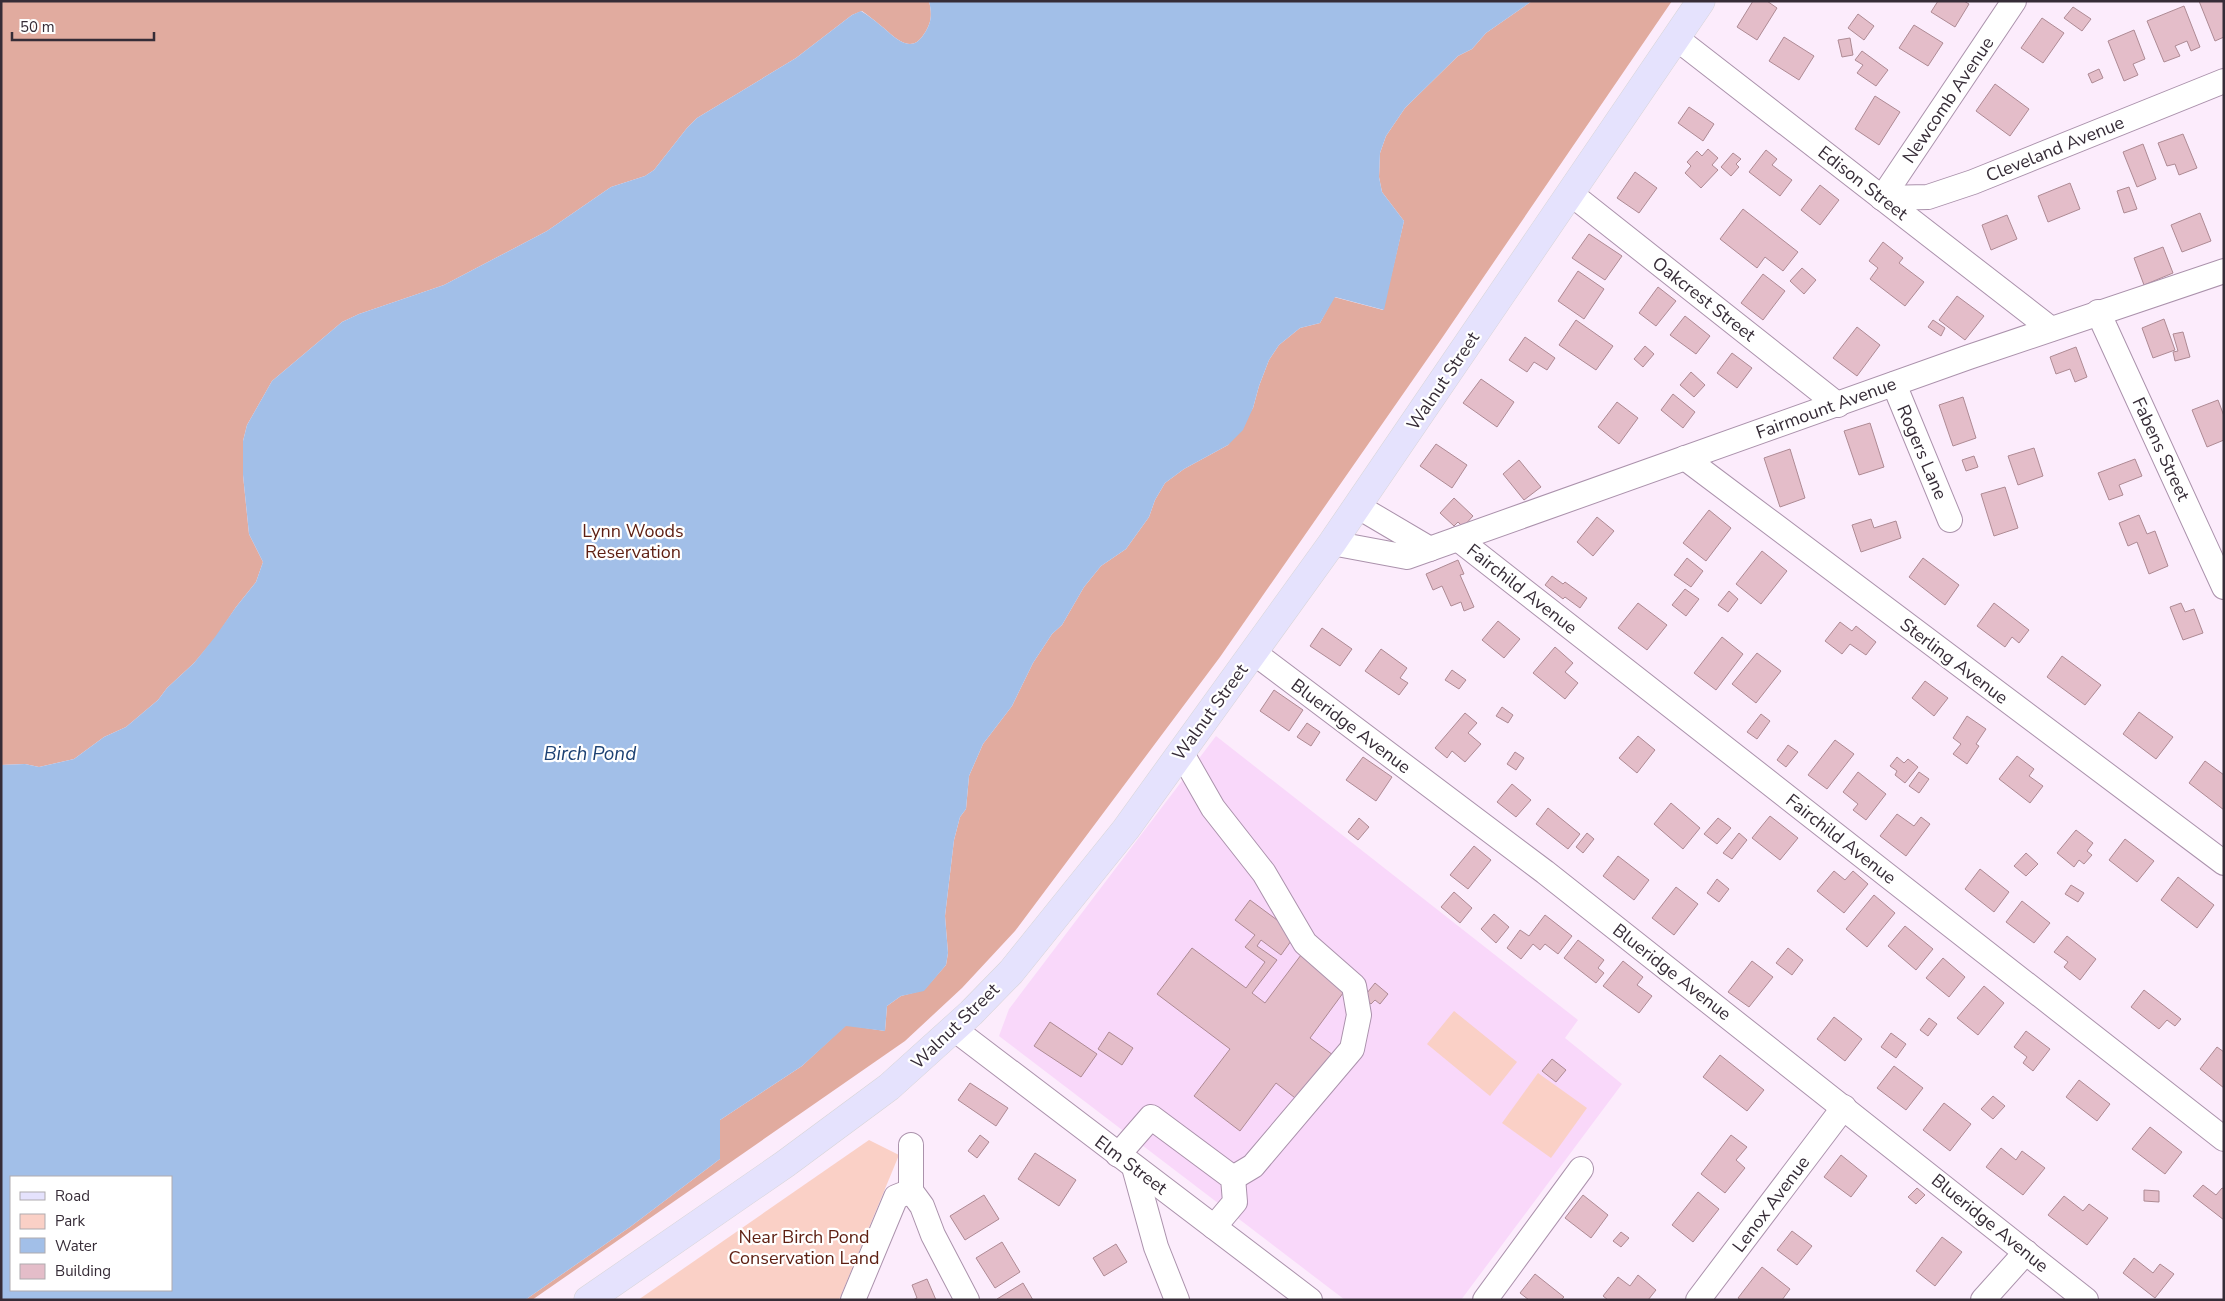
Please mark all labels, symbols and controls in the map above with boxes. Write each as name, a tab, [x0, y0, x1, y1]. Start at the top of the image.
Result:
scale bar	[12, 10, 155, 42]
text: 50 m	[20, 17, 55, 37]
street label: Newcomb Avenue	[1897, 32, 1999, 168]
street label: Cleveland Avenue	[1982, 110, 2128, 188]
street label: Edison Street	[1813, 140, 1913, 226]
street label: Oakcrest Street	[1647, 251, 1761, 347]
street label: Walnut Street	[1401, 326, 1485, 435]
street label: Fairmount Avenue	[1753, 371, 1899, 445]
street label: Fabens Street	[2127, 393, 2196, 505]
street label: Rogers Lane	[1891, 401, 1953, 503]
park label: Lynn Woods Reservation	[582, 519, 684, 564]
street label: Fairchild Avenue	[1462, 538, 1582, 640]
street label: Sterling Avenue	[1895, 612, 2013, 710]
street label: Walnut Street	[1167, 658, 1254, 765]
street label: Blueridge Avenue	[1286, 673, 1416, 779]
water label: Birch Pond	[544, 741, 637, 767]
street label: Fairchild Avenue	[1781, 788, 1901, 890]
street label: Blueridge Avenue	[1608, 918, 1736, 1026]
street label: Walnut Street	[906, 977, 1005, 1074]
street label: Elm Street	[1090, 1130, 1173, 1201]
street label: Lenox Avenue	[1727, 1151, 1815, 1257]
street label: Blueridge Avenue	[1926, 1168, 2054, 1278]
legend	[10, 1176, 172, 1291]
text: Road	[55, 1186, 90, 1206]
text: Park	[55, 1211, 85, 1231]
park label: Near Birch Pond Conservation Land	[729, 1225, 879, 1270]
text: Water	[55, 1236, 98, 1256]
text: Building	[55, 1261, 111, 1281]

